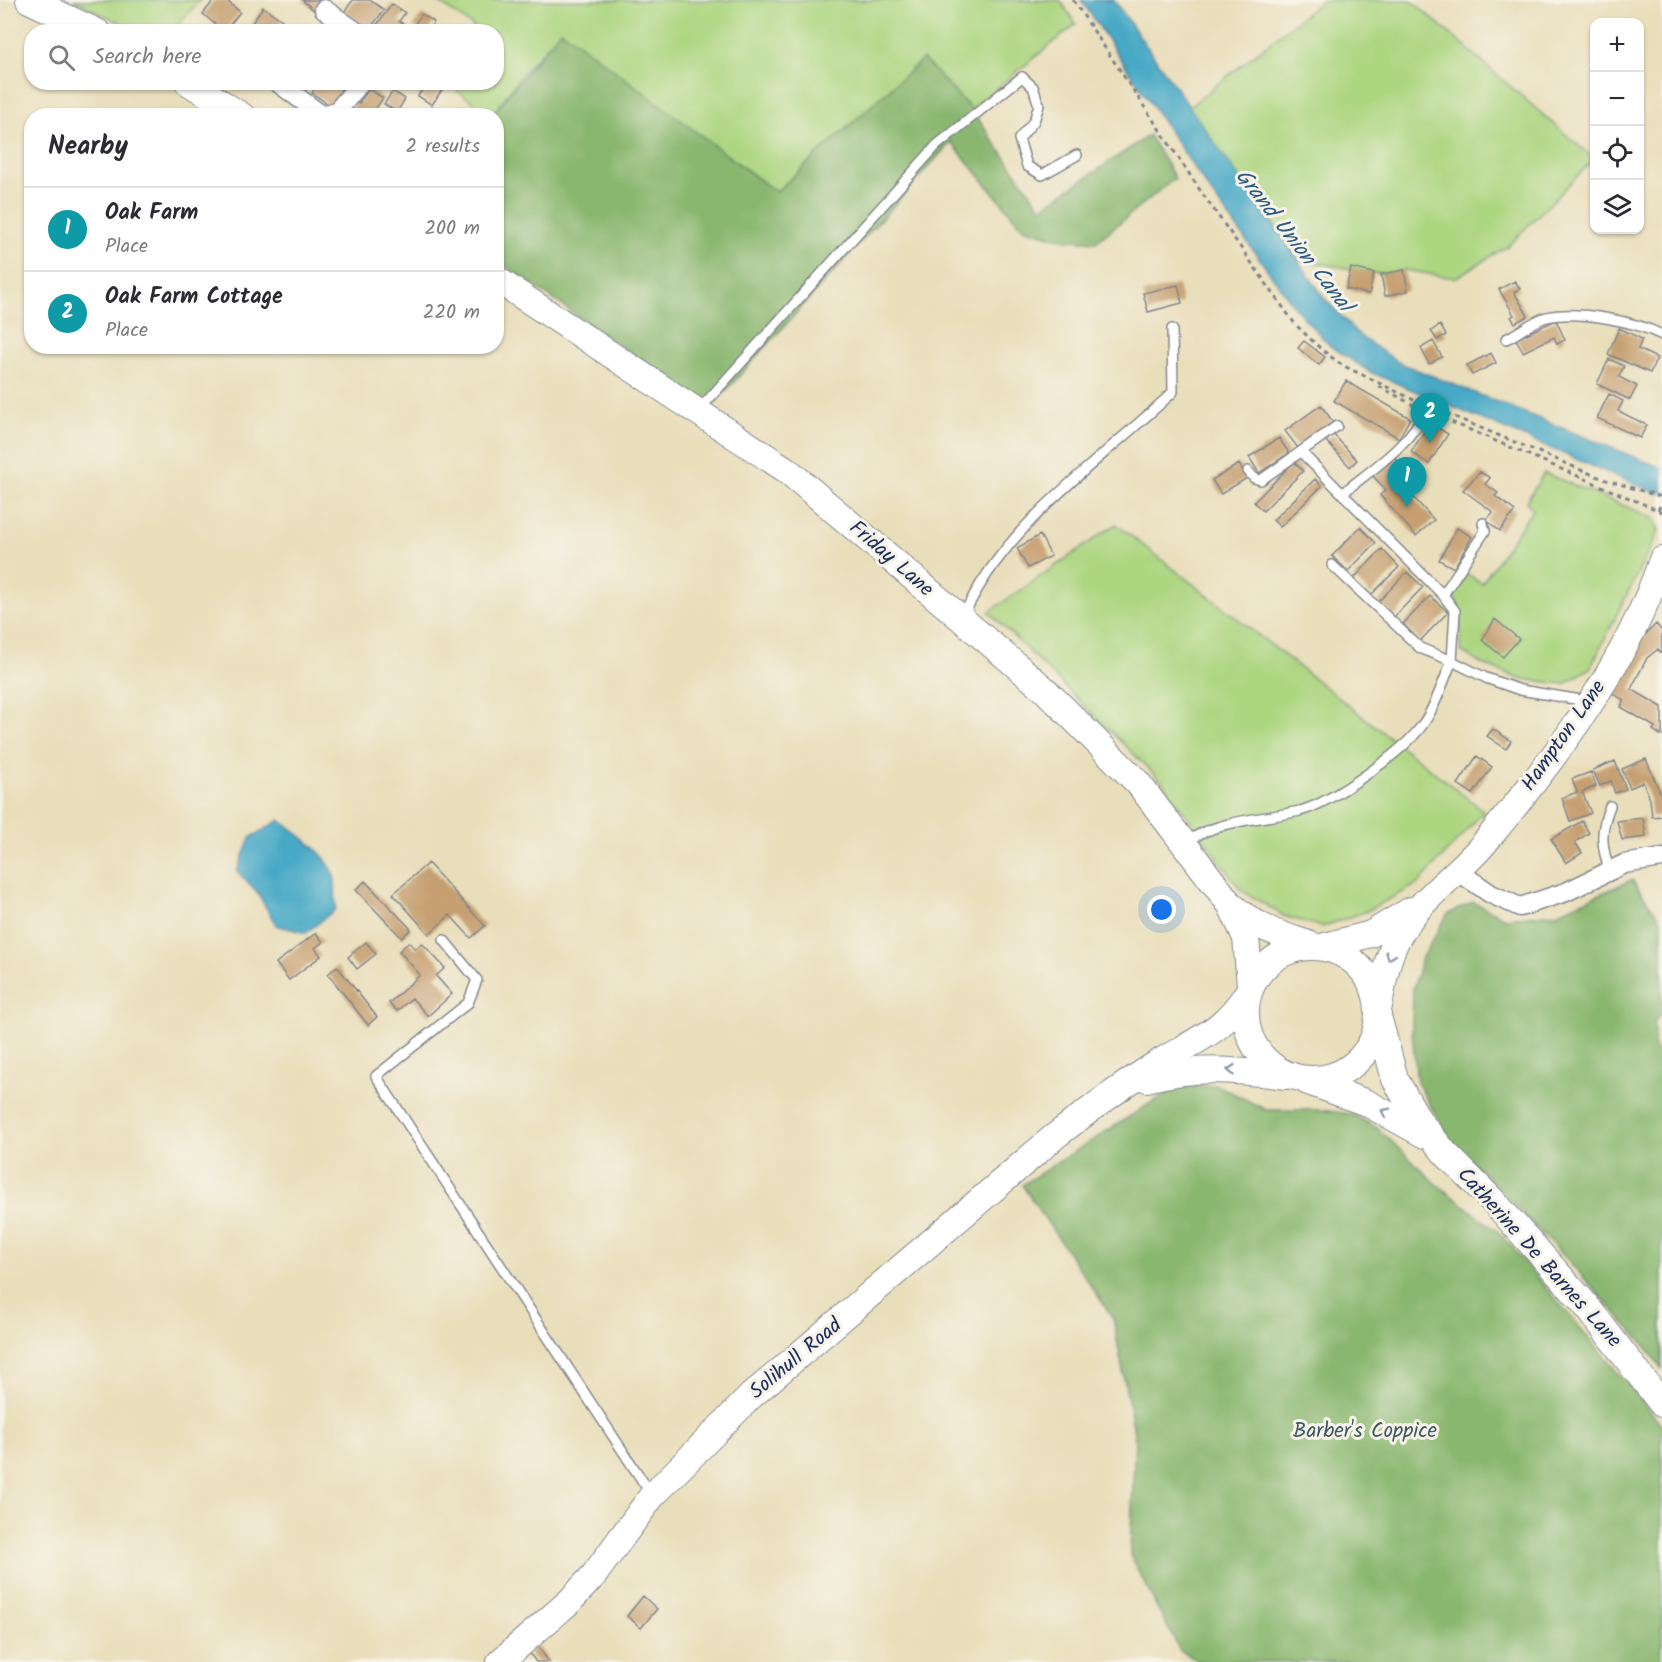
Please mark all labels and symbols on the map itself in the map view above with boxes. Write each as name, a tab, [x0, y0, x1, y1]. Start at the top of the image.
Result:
water label: Grand Union Canal	[1226, 162, 1363, 324]
pin: 2	[1410, 394, 1450, 443]
pin: 1	[1388, 458, 1426, 507]
street label: Friday Lane	[841, 513, 941, 606]
street label: Hampton Lane	[1513, 673, 1615, 799]
your location	[1147, 895, 1176, 924]
one-way arrow	[1385, 950, 1398, 961]
one-way arrow	[1226, 1064, 1235, 1077]
one-way arrow	[1380, 1108, 1391, 1119]
street label: Catherine De Barnes Lane	[1449, 1160, 1630, 1356]
street label: Solihull Road	[742, 1310, 850, 1408]
park label: Barber's Coppice	[1293, 1415, 1438, 1448]

